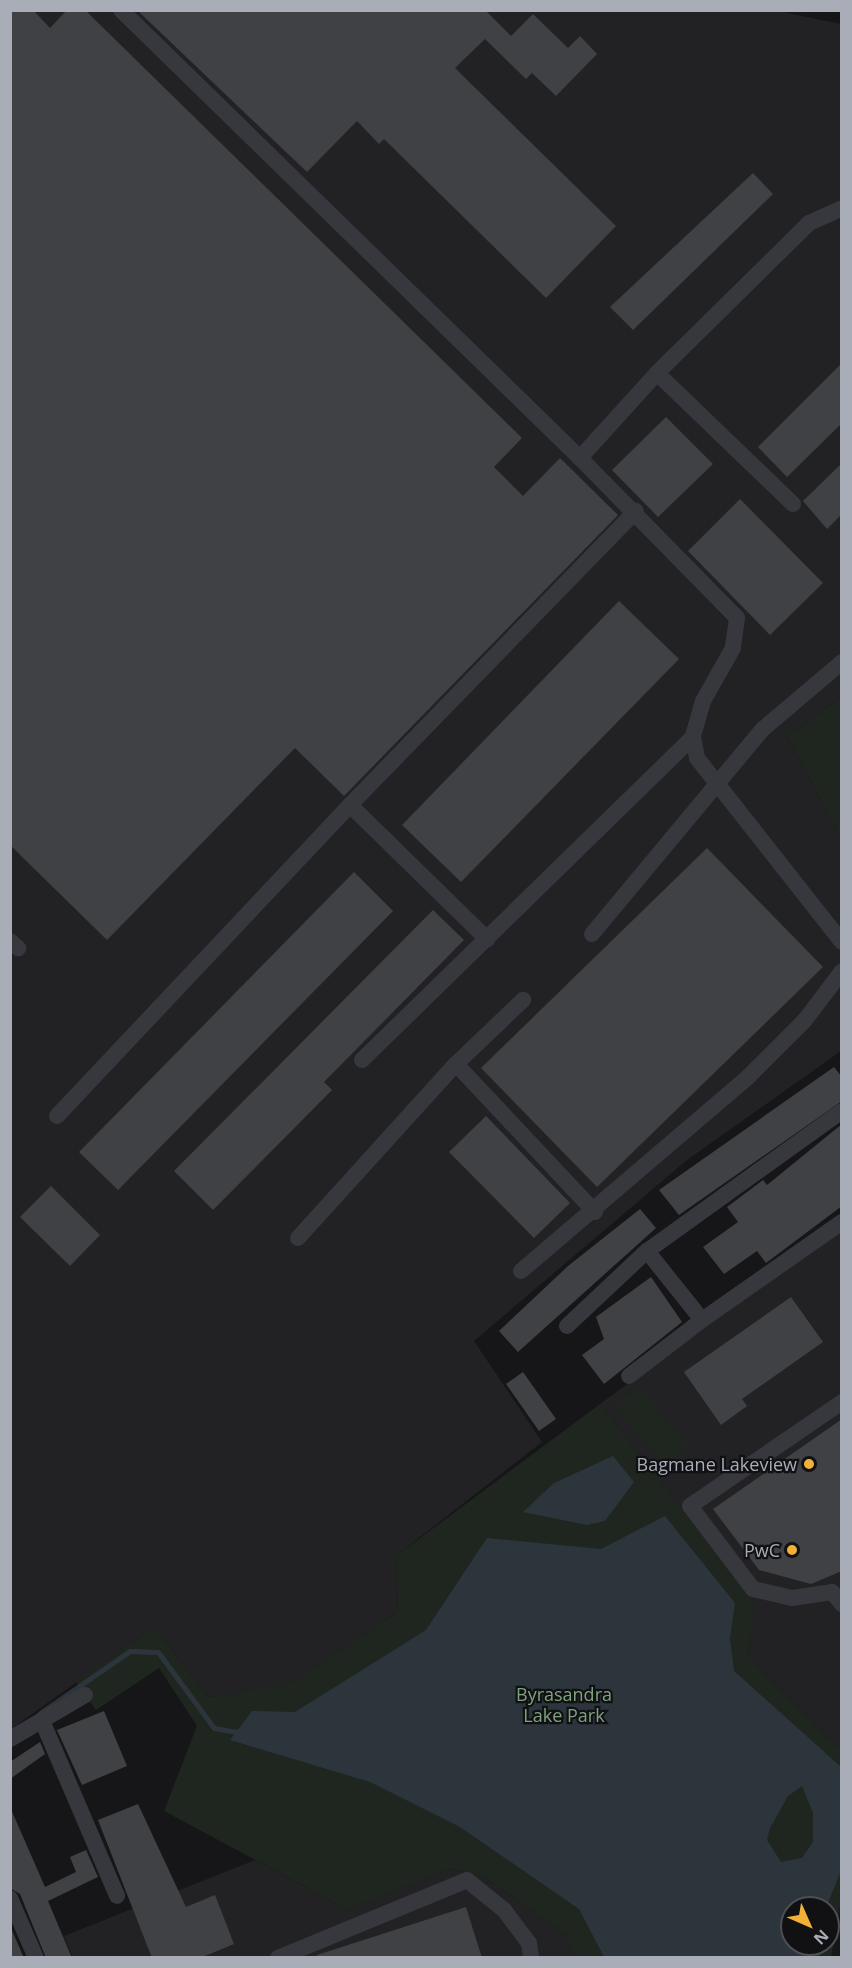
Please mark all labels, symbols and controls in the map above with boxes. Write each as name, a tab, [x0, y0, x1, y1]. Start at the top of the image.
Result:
place label: Bagmane Lakeview	[637, 1453, 797, 1475]
marker: Bagmane Lakeview	[802, 1457, 816, 1471]
place label: PwC	[744, 1539, 780, 1561]
marker: PwC	[785, 1543, 799, 1557]
park label: Byrasandra Lake Park	[516, 1684, 612, 1726]
north arrow	[780, 1896, 840, 1956]
text: N	[809, 1925, 834, 1950]

